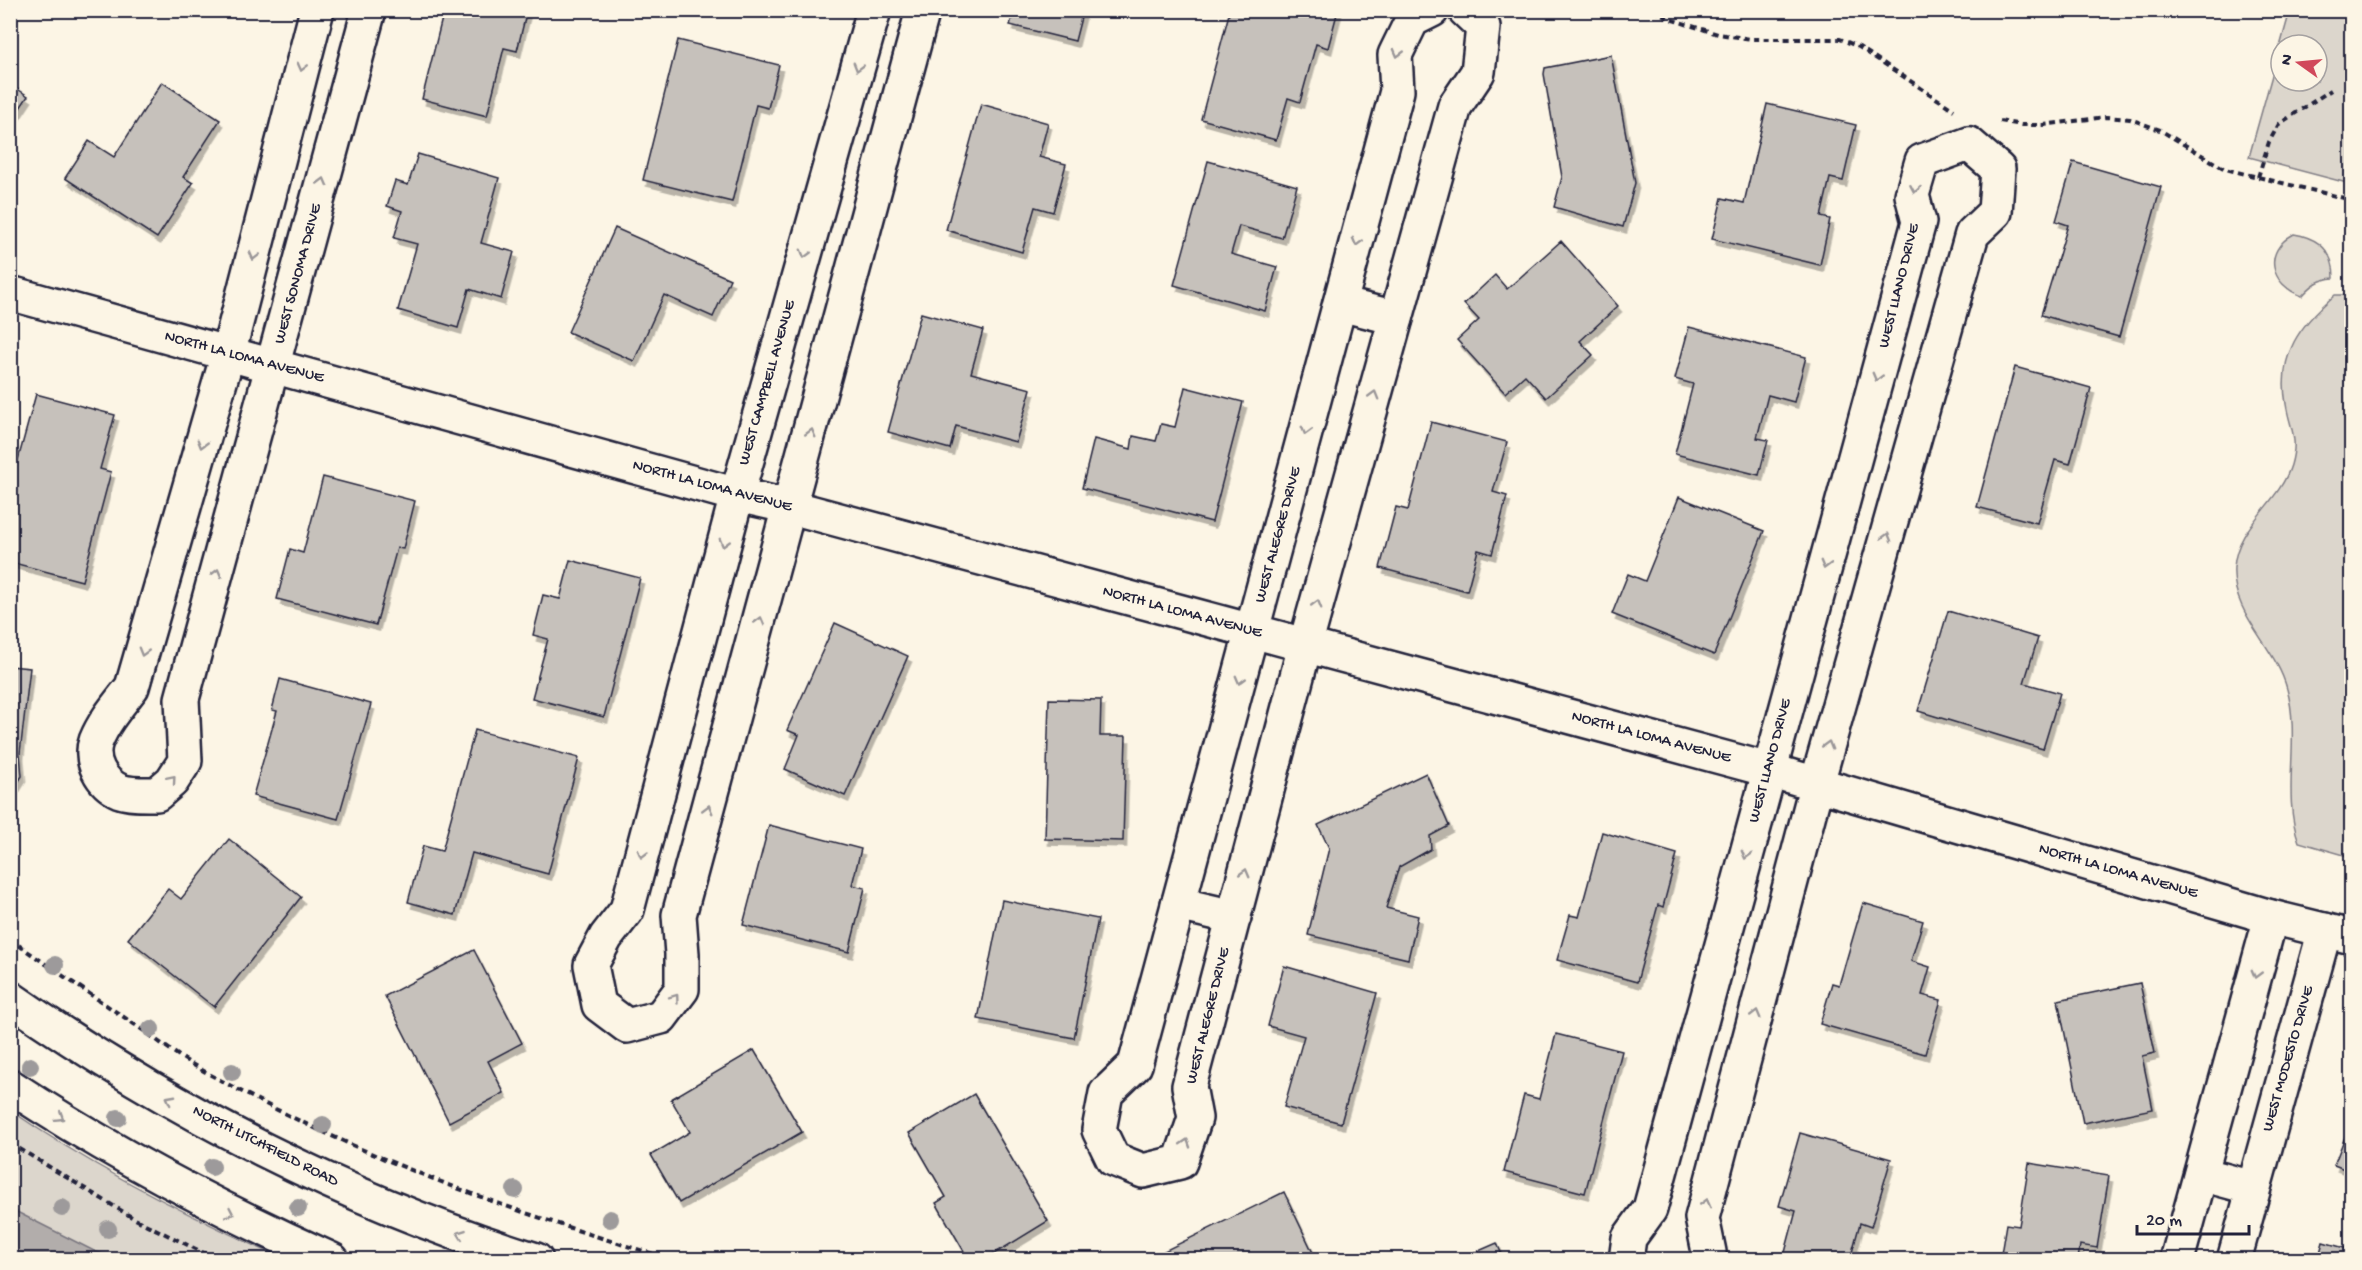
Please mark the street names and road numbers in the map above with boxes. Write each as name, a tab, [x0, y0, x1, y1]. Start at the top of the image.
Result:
street label: WEST SONOMA DRIVE	[271, 201, 327, 346]
street label: WEST LLANO DRIVE	[1875, 221, 1925, 350]
street label: WEST CAMPBELL AVENUE	[735, 297, 801, 468]
street label: NORTH LA LOMA AVENUE	[162, 328, 327, 389]
street label: NORTH LA LOMA AVENUE	[630, 457, 795, 518]
street label: WEST ALEGRE DRIVE	[1252, 464, 1307, 605]
street label: NORTH LA LOMA AVENUE	[1100, 583, 1265, 644]
street label: WEST LLANO DRIVE	[1745, 696, 1797, 825]
street label: NORTH LA LOMA AVENUE	[1569, 708, 1734, 769]
street label: NORTH LA LOMA AVENUE	[2036, 840, 2201, 904]
street label: WEST ALEGRE DRIVE	[1183, 945, 1235, 1086]
street label: WEST MODESTO DRIVE	[2259, 983, 2319, 1134]
street label: NORTH LITCHFIELD ROAD	[189, 1102, 342, 1192]

